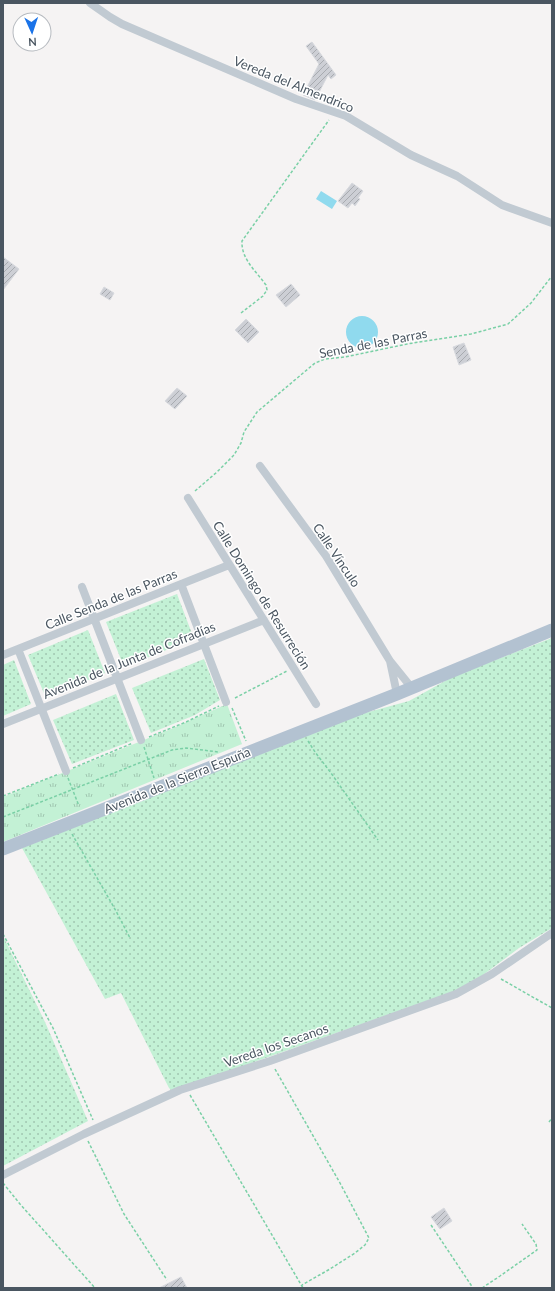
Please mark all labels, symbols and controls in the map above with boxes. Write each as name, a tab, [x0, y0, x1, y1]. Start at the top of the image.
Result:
north arrow	[12, 12, 52, 52]
text: N	[28, 36, 37, 49]
street label: Vereda del Almendrico	[231, 53, 357, 115]
street label: Senda de las Parras	[318, 325, 429, 361]
street label: Calle Domingo de Resurreción	[210, 518, 314, 672]
street label: Calle Vínculo	[310, 520, 364, 590]
street label: Calle Senda de las Parras	[43, 565, 180, 633]
street label: Avenida de la Junta de Cofradías	[40, 618, 218, 702]
street label: Avenida de la Sierra Espuña	[101, 743, 253, 817]
street label: Vereda los Secanos	[222, 1020, 331, 1070]

